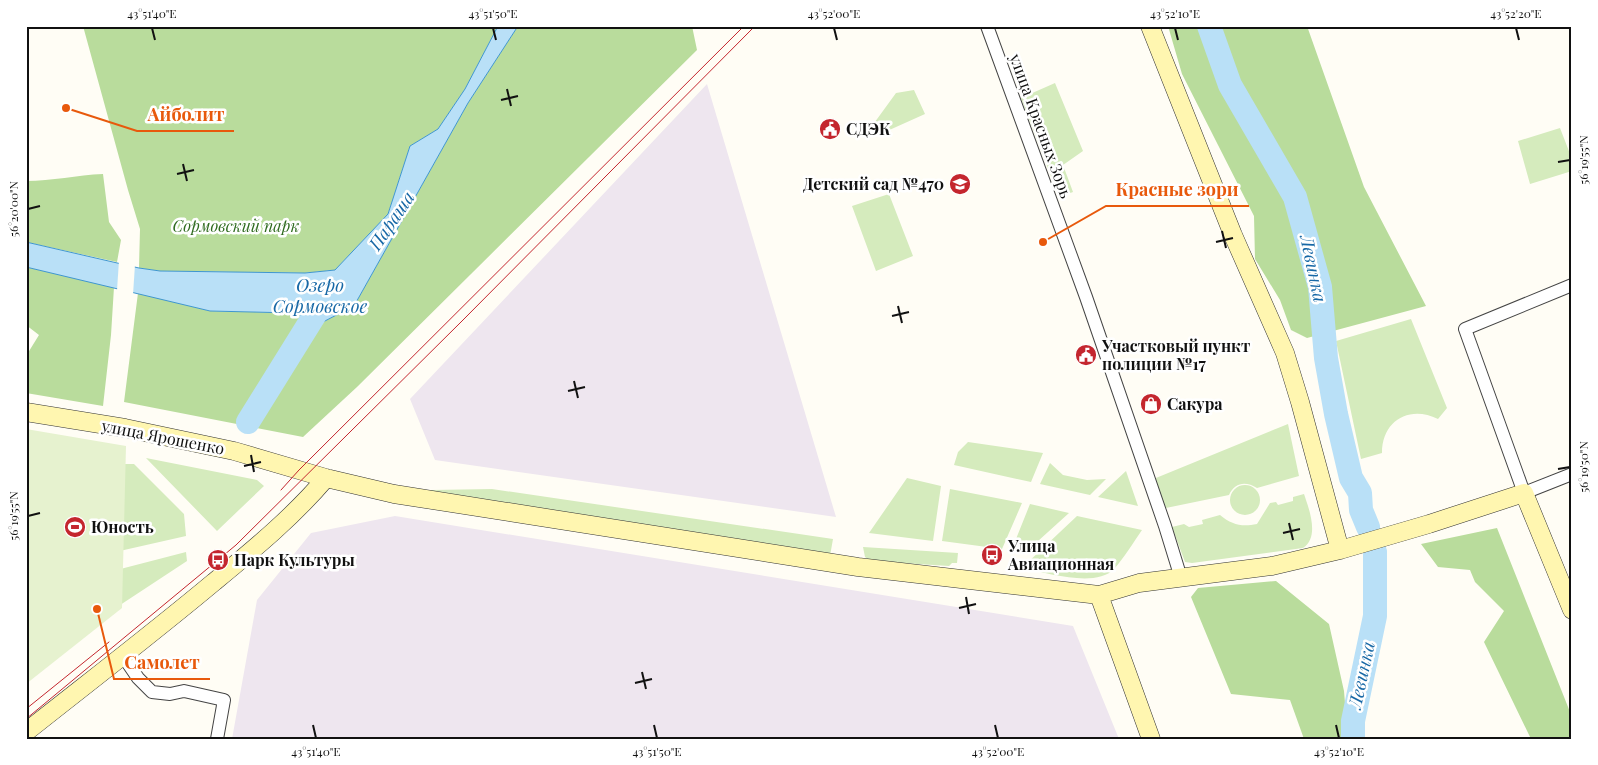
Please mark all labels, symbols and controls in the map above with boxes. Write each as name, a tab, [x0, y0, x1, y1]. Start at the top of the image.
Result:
text: 43°51'40"E	[127, 5, 177, 21]
text: 43°51'50"E	[468, 5, 518, 21]
text: 43°52'00"E	[808, 5, 860, 21]
text: 43°52'10"E	[1150, 5, 1200, 21]
text: 43°52'20"E	[1490, 5, 1542, 21]
street label: улица Красных Зорь	[1005, 50, 1077, 201]
callout: Айболит	[137, 98, 234, 131]
text: Айболит	[147, 102, 225, 126]
public building icon: СДЭК	[818, 117, 842, 141]
place label: СДЭК	[846, 118, 891, 139]
text: 56°19'55"N	[1575, 135, 1591, 185]
school or university icon: Детский сад №470	[948, 172, 972, 196]
place label: Детский сад №470	[803, 173, 944, 194]
callout: Красные зори	[1106, 173, 1249, 206]
text: Красные зори	[1115, 177, 1239, 201]
text: 56°20'00"N	[5, 181, 21, 237]
water label: Параша	[362, 186, 420, 255]
park label: Сормовский парк	[173, 215, 299, 236]
water label: Левинка	[1295, 231, 1333, 305]
water label: Озеро Сормовское	[273, 273, 367, 318]
place label: Участковый пункт полиции №17	[1101, 335, 1250, 374]
public building icon: Участковый пункт полиции №17	[1074, 343, 1098, 367]
shop icon: Сакура	[1139, 392, 1163, 416]
place label: Сакура	[1167, 393, 1223, 414]
street label: улица Ярошенко	[99, 414, 226, 459]
text: 56°19'50"N	[1575, 441, 1591, 493]
text: 56°19'55"N	[5, 491, 21, 541]
sports icon: Юность	[63, 515, 87, 539]
place label: Юность	[91, 516, 154, 537]
place label: Улица Авиационная	[1007, 535, 1114, 574]
bus stop icon: Улица Авиационная	[980, 543, 1004, 567]
bus stop icon: Парк Культуры	[206, 548, 230, 572]
place label: Парк Культуры	[234, 549, 355, 570]
water label: Левинка	[1342, 639, 1380, 713]
callout: Самолет	[114, 646, 210, 679]
text: Самолет	[124, 650, 200, 674]
text: 43°51'40"E	[291, 743, 341, 759]
text: 43°51'50"E	[632, 743, 682, 759]
text: 43°52'00"E	[972, 743, 1024, 759]
text: 43°52'10"E	[1314, 743, 1364, 759]

